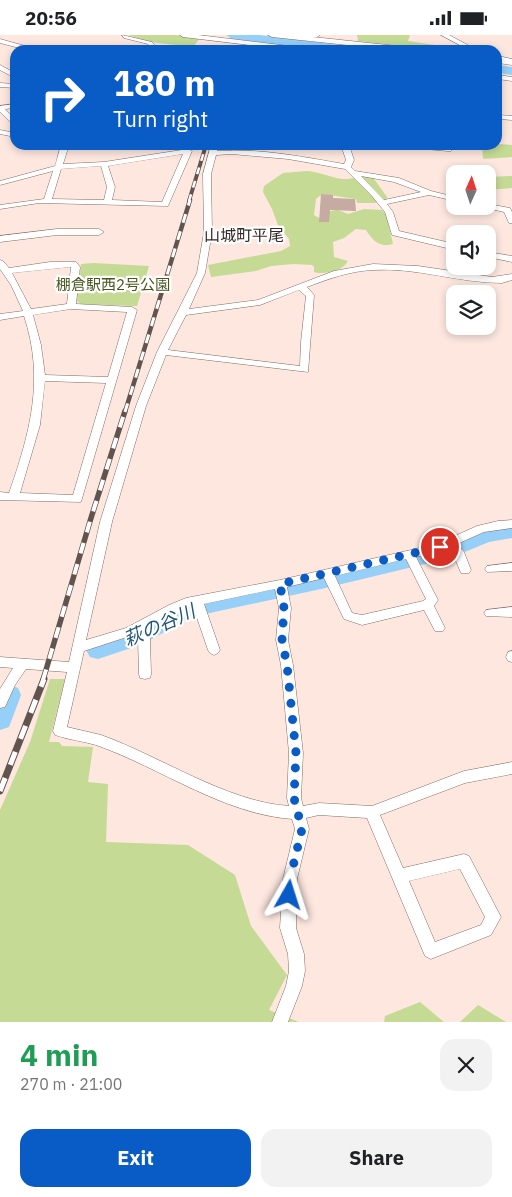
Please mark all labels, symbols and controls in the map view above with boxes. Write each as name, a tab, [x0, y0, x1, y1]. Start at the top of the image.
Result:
text: 20:56	[25, 6, 77, 30]
text: 180 m	[113, 60, 216, 106]
icon: right	[30, 65, 95, 130]
text: Turn right	[113, 104, 208, 133]
north arrow	[446, 165, 496, 215]
map controls	[446, 165, 496, 335]
district label: 山城町平尾	[204, 225, 284, 245]
button: sound	[446, 225, 496, 275]
park label: 棚倉駅西2号公園	[56, 275, 170, 294]
button: layers	[446, 285, 496, 335]
pin	[419, 526, 461, 568]
icon: arrive	[426, 533, 454, 561]
water label: 萩の谷川	[119, 598, 200, 651]
position arrow	[262, 868, 314, 920]
text: 4 min	[20, 1035, 98, 1074]
button: close	[440, 1039, 492, 1091]
text: 270 m · 21:00	[20, 1074, 122, 1094]
button: Exit	[20, 1129, 251, 1187]
button: Share	[261, 1129, 492, 1187]

